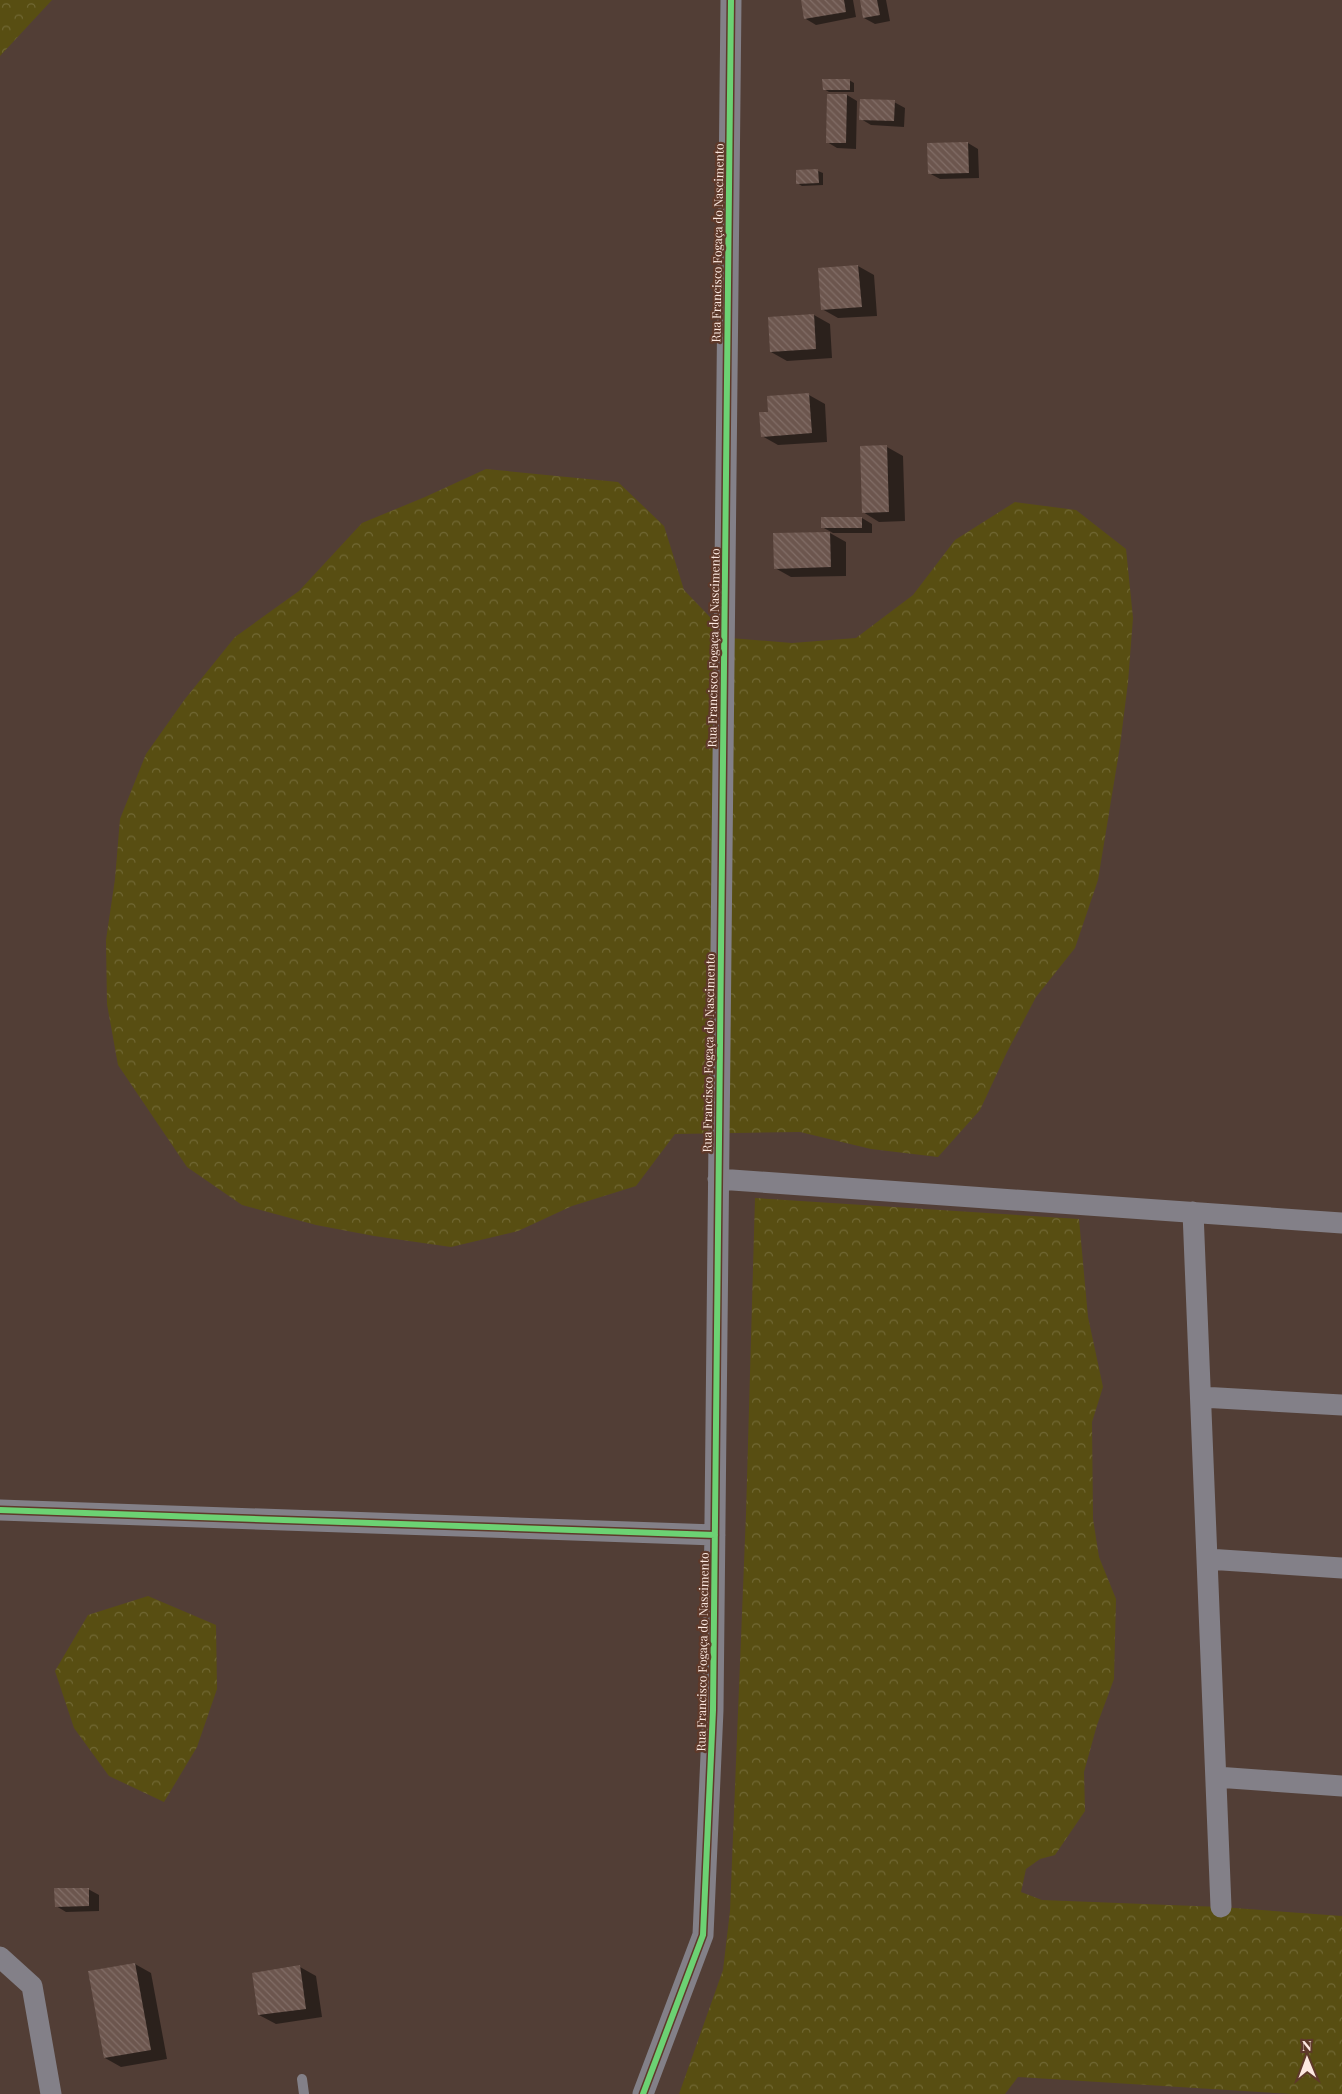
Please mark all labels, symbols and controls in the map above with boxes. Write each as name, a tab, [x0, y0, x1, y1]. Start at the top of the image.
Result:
street label: Rua Francisco Fogaça do Nascimento	[707, 143, 727, 343]
street label: Rua Francisco Fogaça do Nascimento	[703, 548, 723, 748]
street label: Rua Francisco Fogaça do Nascimento	[698, 953, 718, 1153]
street label: Rua Francisco Fogaça do Nascimento	[692, 1552, 712, 1752]
north arrow	[1282, 2034, 1332, 2084]
text: N	[1302, 2036, 1312, 2055]

